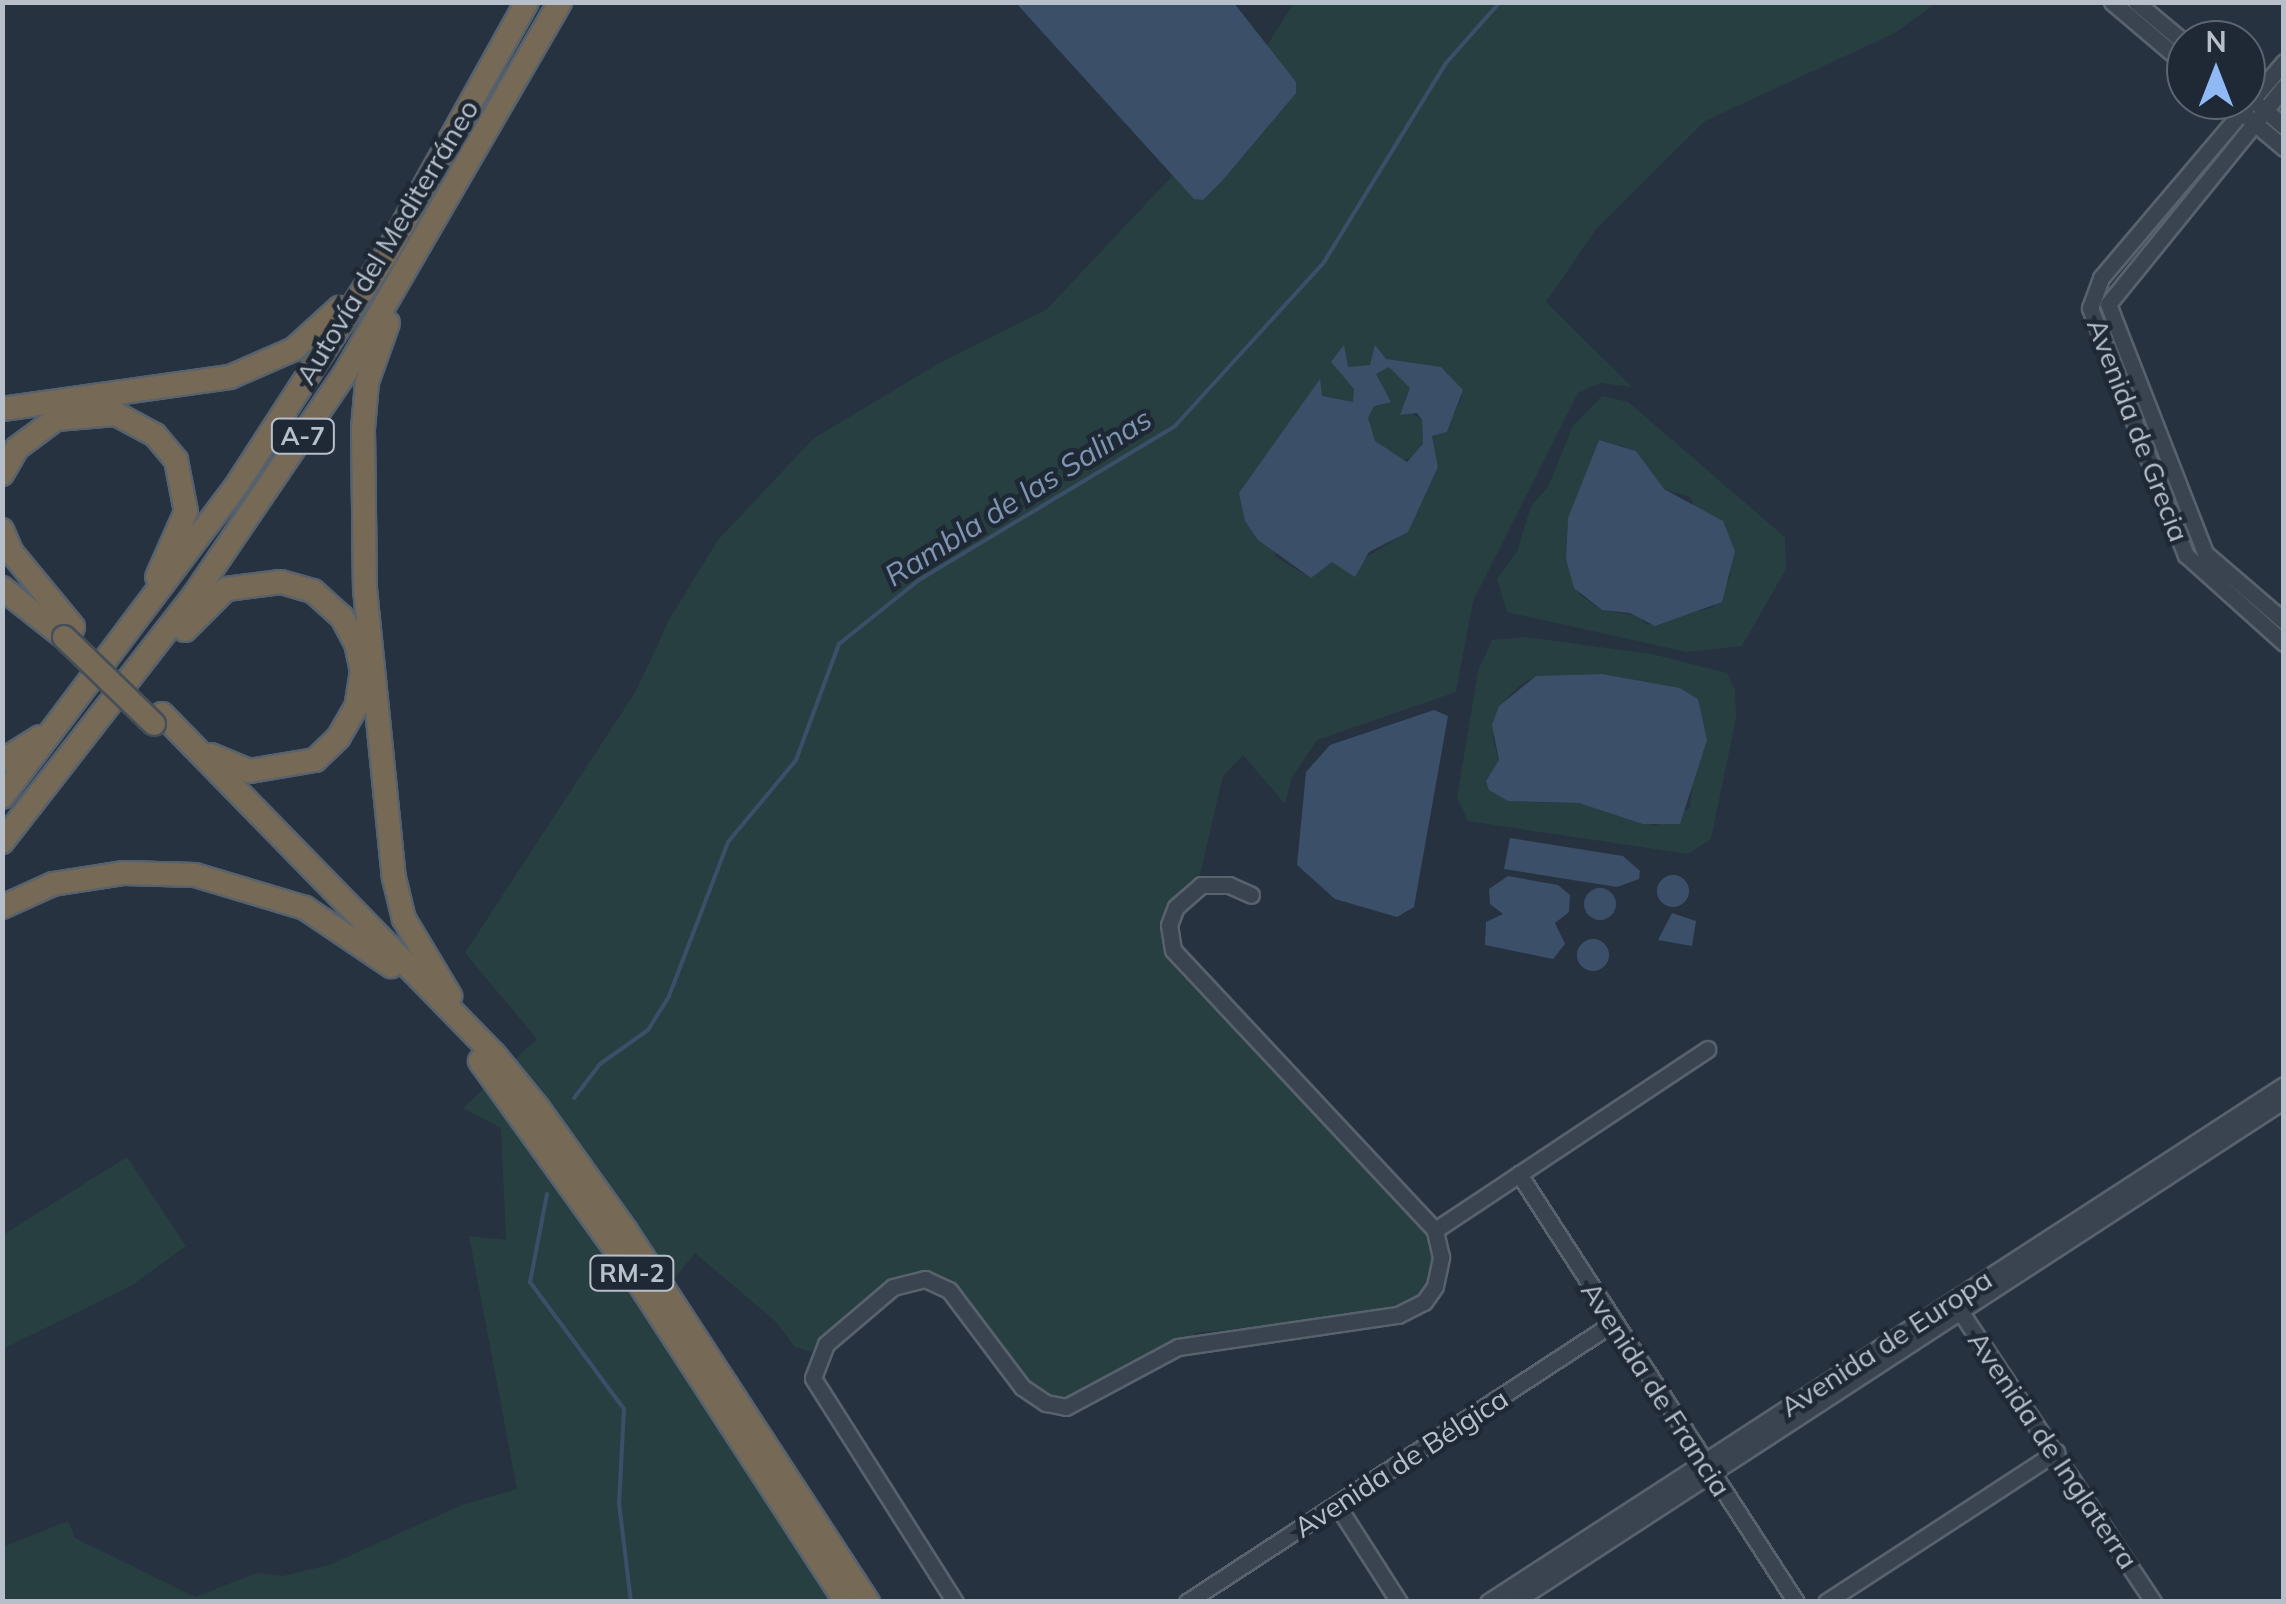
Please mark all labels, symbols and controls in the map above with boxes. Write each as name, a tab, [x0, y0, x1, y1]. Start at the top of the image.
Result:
north arrow	[2166, 20, 2266, 120]
text: N	[2205, 24, 2227, 59]
street label: Autovía del Mediterráneo	[289, 94, 485, 390]
street label: Avenida de Grecia	[2080, 314, 2196, 546]
water label: Rambla de las Salinas	[878, 400, 1158, 594]
road number: A-7	[270, 416, 336, 456]
road number: RM-2	[587, 1253, 677, 1293]
street label: Avenida de Europa	[1774, 1262, 1998, 1424]
street label: Avenida de Francia	[1574, 1275, 1738, 1503]
street label: Avenida de Inglaterra	[1961, 1325, 2145, 1575]
street label: Avenida de Bélgica	[1288, 1381, 1514, 1545]

